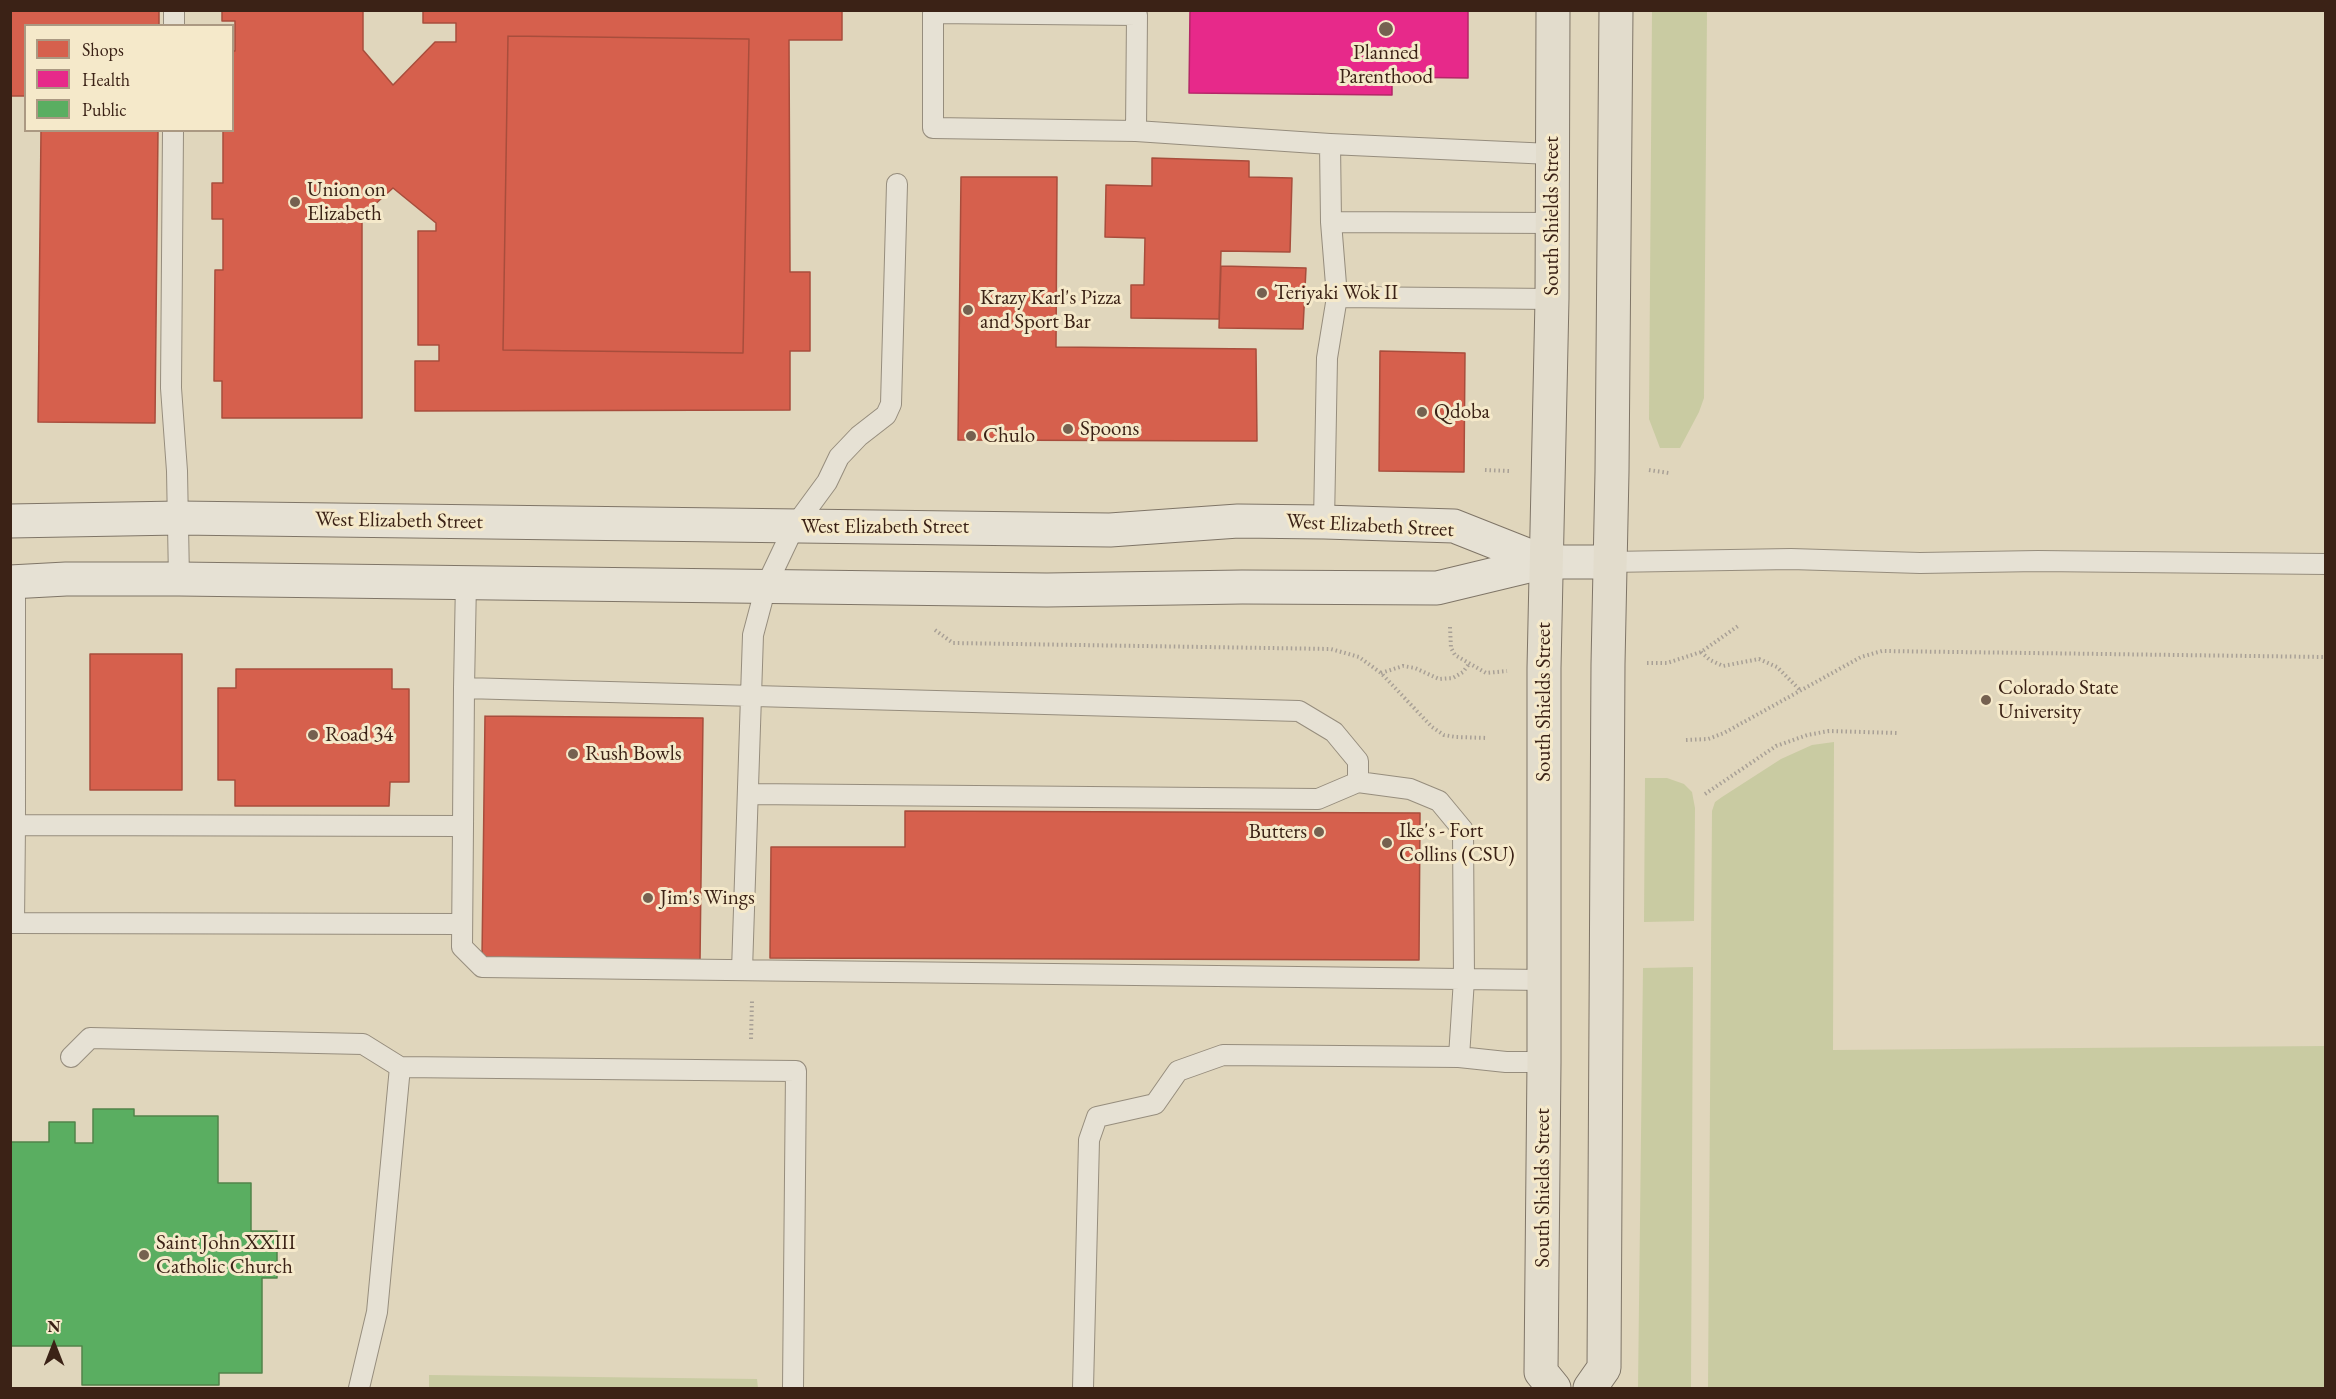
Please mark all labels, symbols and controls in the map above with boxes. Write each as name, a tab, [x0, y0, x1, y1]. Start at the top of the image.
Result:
marker: Planned Parenthood	[1377, 20, 1395, 38]
legend	[24, 24, 234, 132]
text: Shops	[82, 38, 124, 61]
place label: Planned Parenthood	[1339, 40, 1433, 90]
text: Health	[82, 68, 130, 91]
text: Public	[82, 98, 126, 121]
street label: South Shields Street	[1539, 136, 1565, 296]
place label: Union on Elizabeth	[307, 177, 386, 227]
marker: Union on Elizabeth	[288, 195, 302, 209]
place label: Teriyaki Wok II	[1274, 280, 1398, 306]
place label: Krazy Karl's Pizza and Sport Bar	[980, 285, 1121, 335]
marker: Teriyaki Wok II	[1255, 286, 1269, 300]
marker: Krazy Karl's Pizza and Sport Bar	[961, 303, 975, 317]
place label: Qdoba	[1434, 399, 1490, 425]
marker: Qdoba	[1415, 405, 1429, 419]
place label: Spoons	[1080, 416, 1139, 442]
marker: Spoons	[1061, 422, 1075, 436]
place label: Chulo	[983, 423, 1035, 449]
marker: Chulo	[964, 429, 978, 443]
street label: West Elizabeth Street	[315, 507, 483, 535]
street label: West Elizabeth Street	[1285, 509, 1455, 543]
street label: West Elizabeth Street	[801, 514, 969, 540]
street label: South Shields Street	[1531, 622, 1557, 782]
place label: Colorado State University	[1998, 675, 2119, 725]
marker: Colorado State University	[1979, 693, 1993, 707]
place label: Road 34	[325, 722, 393, 748]
marker: Road 34	[306, 728, 320, 742]
place label: Rush Bowls	[585, 741, 681, 767]
marker: Rush Bowls	[566, 747, 580, 761]
place label: Ike's - Fort Collins (CSU)	[1399, 818, 1515, 868]
place label: Butters	[1248, 819, 1307, 845]
marker: Butters	[1312, 825, 1326, 839]
marker: Ike's - Fort Collins (CSU)	[1380, 836, 1394, 850]
place label: Jim's Wings	[660, 885, 755, 911]
marker: Jim's Wings	[641, 891, 655, 905]
street label: South Shields Street	[1530, 1108, 1556, 1268]
place label: Saint John XXIII Catholic Church	[156, 1230, 296, 1280]
marker: Saint John XXIII Catholic Church	[137, 1248, 151, 1262]
north arrow	[24, 1315, 84, 1375]
text: N	[48, 1316, 60, 1337]

